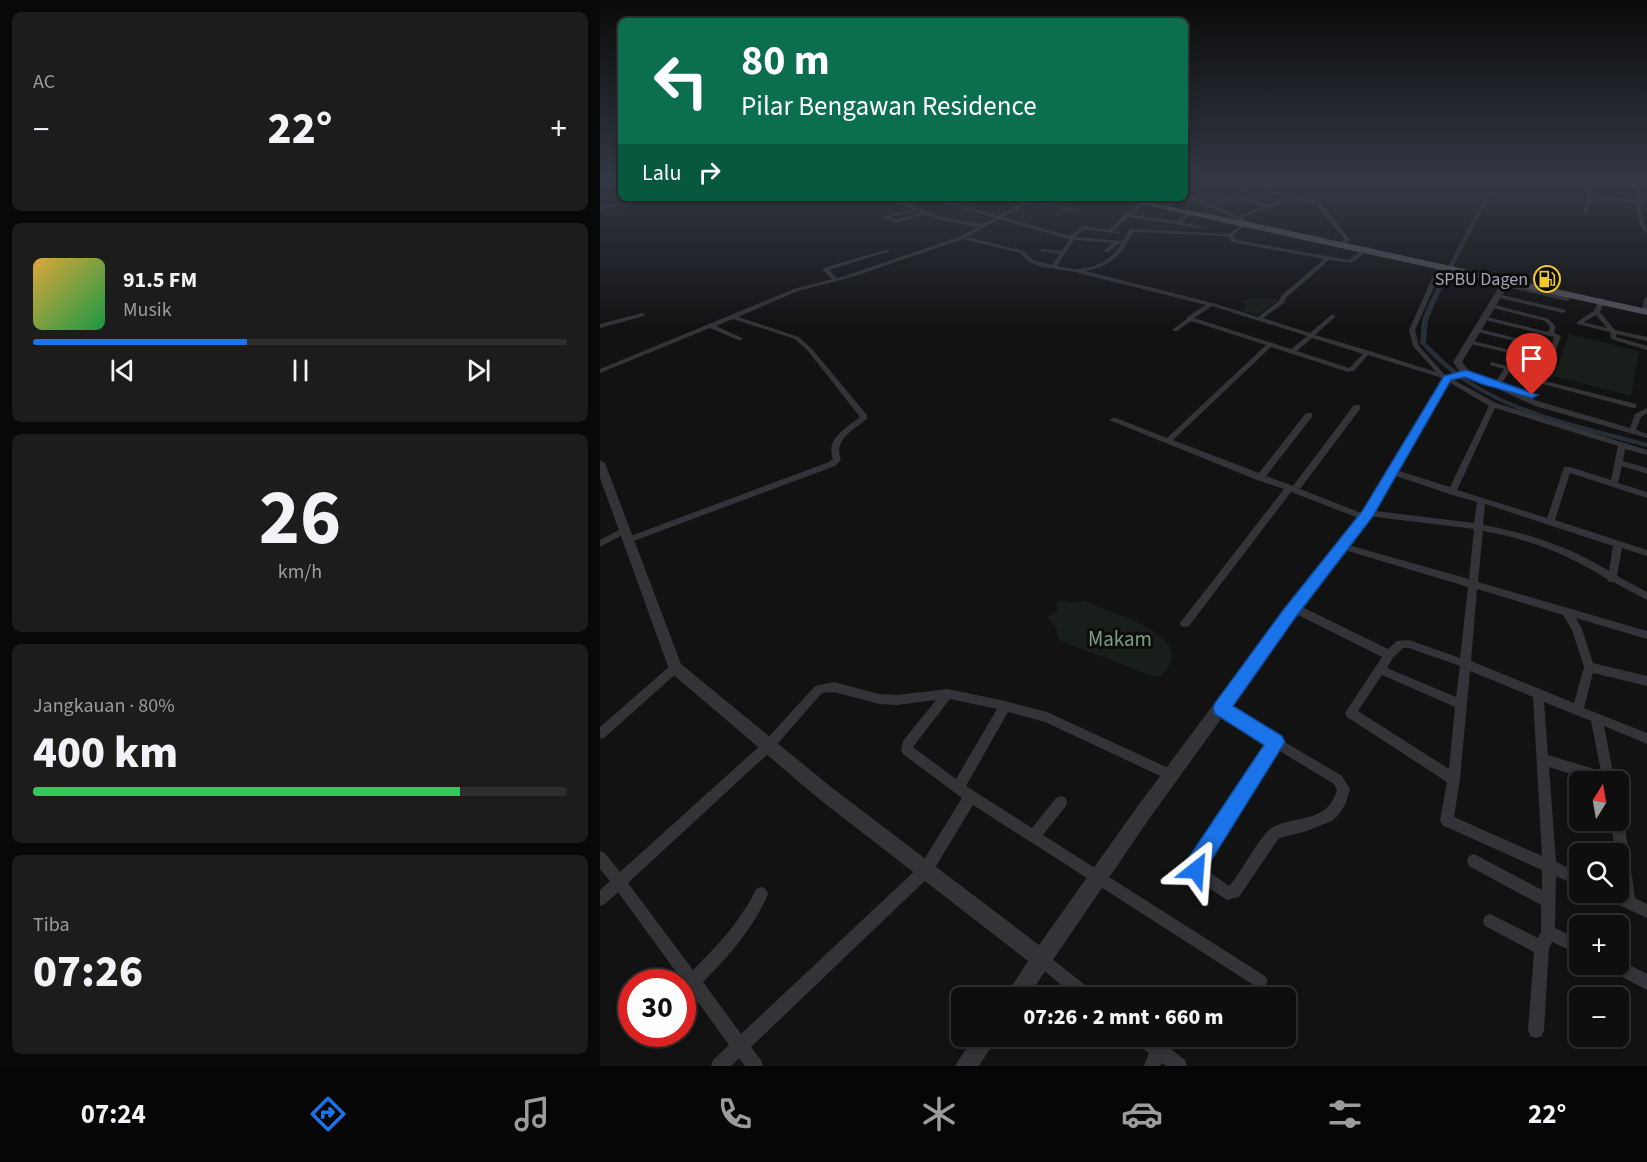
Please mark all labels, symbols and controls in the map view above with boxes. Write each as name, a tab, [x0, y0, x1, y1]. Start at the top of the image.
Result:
text: 80 m	[741, 31, 830, 91]
icon: left	[642, 42, 720, 120]
text: AC	[33, 68, 55, 96]
text: Pilar Bengawan Residence	[741, 87, 1037, 126]
text: 22°	[268, 97, 332, 161]
text: −	[33, 106, 49, 153]
text: +	[551, 106, 567, 153]
icon: right	[693, 156, 726, 189]
text: Lalu	[642, 157, 681, 189]
text: 91.5 FM	[123, 264, 197, 296]
fuel station icon: SPBU Dagen	[1532, 264, 1562, 294]
place label: SPBU Dagen	[1435, 267, 1528, 292]
text: Musik	[123, 296, 172, 324]
pin	[1506, 333, 1557, 395]
icon: arrive	[1515, 342, 1548, 375]
icon: previous	[106, 354, 139, 387]
icon: pause	[284, 354, 317, 387]
icon: next	[462, 354, 495, 387]
text: 26	[259, 463, 341, 574]
text: km/h	[278, 558, 322, 586]
park label: Makam	[1088, 624, 1152, 654]
text: Jangkauan · 80%	[33, 692, 175, 720]
text: 400 km	[33, 721, 178, 785]
north arrow	[1569, 771, 1629, 831]
map controls	[1569, 771, 1629, 1047]
position arrow	[1164, 838, 1228, 902]
button: search	[1569, 843, 1629, 903]
text: Tiba	[33, 911, 70, 939]
button: +	[1569, 915, 1629, 975]
text: 07:26	[33, 940, 143, 1004]
speed limit sign: 30	[618, 969, 696, 1047]
button: −	[1569, 987, 1629, 1047]
text: 07:26 · 2 mnt · 660 m	[1023, 1001, 1224, 1033]
icon: directions	[307, 1093, 349, 1135]
icon: music	[511, 1093, 553, 1135]
icon: phone	[714, 1093, 756, 1135]
icon: climate	[918, 1093, 960, 1135]
icon: car	[1121, 1093, 1163, 1135]
icon: filters	[1324, 1093, 1366, 1135]
text: 07:24	[81, 1095, 146, 1134]
text: 22°	[1528, 1095, 1566, 1134]

